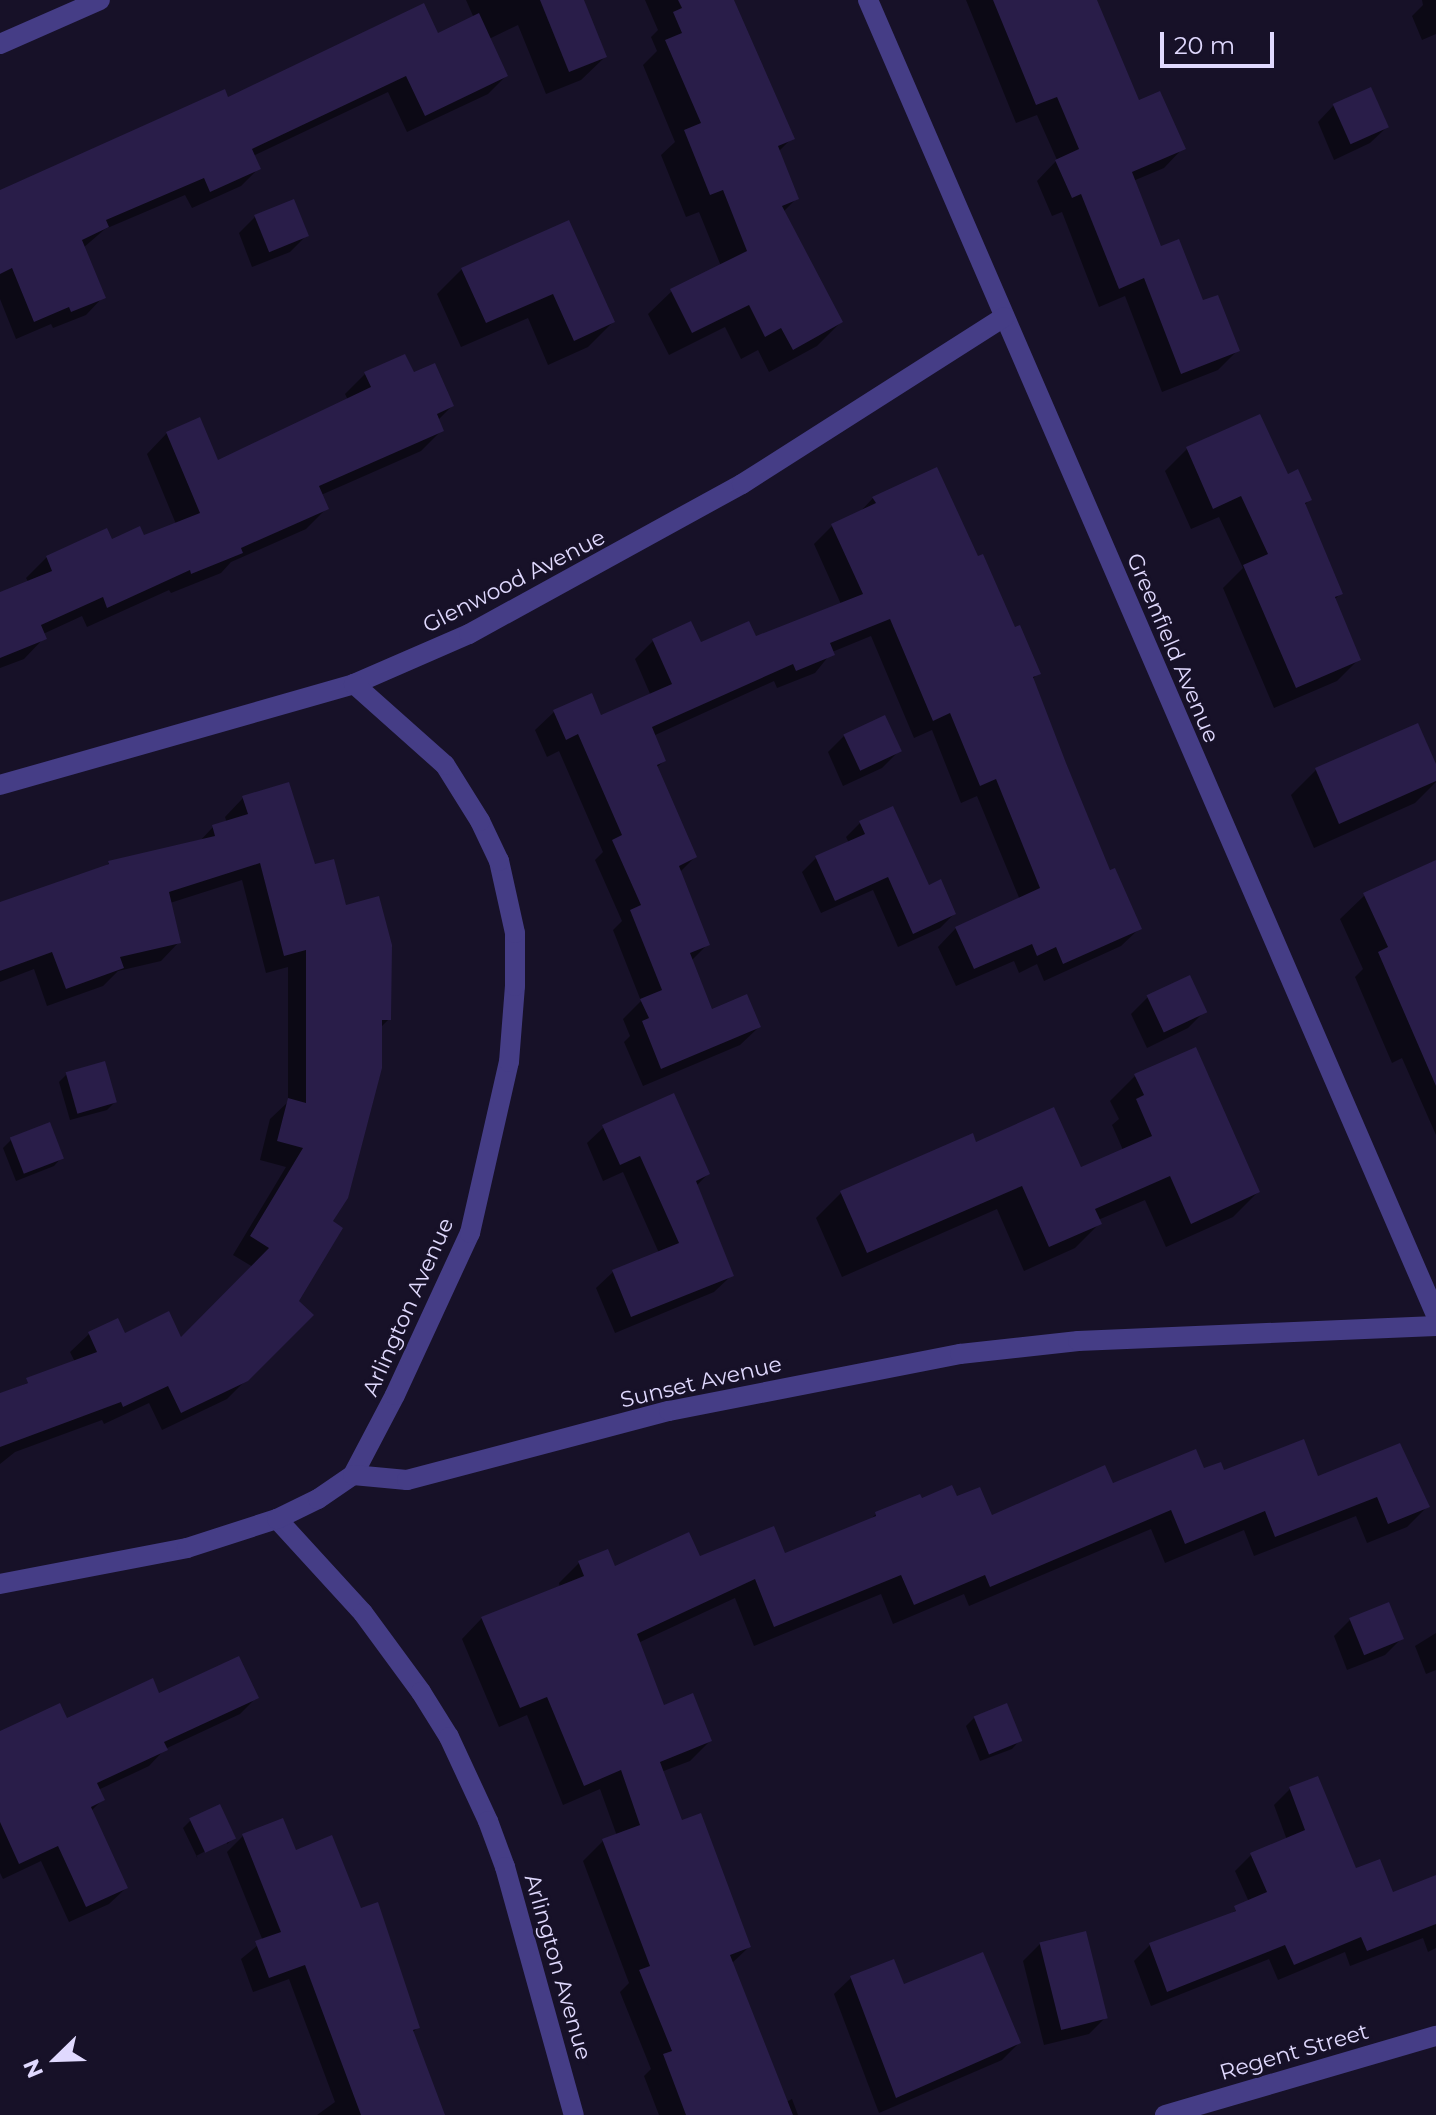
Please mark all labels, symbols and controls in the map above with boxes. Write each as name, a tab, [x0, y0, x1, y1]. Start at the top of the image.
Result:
scale bar	[1164, 16, 1278, 66]
text: 20 m	[1174, 31, 1235, 60]
street label: Glenwood Avenue	[418, 524, 610, 638]
street label: Greenfield Avenue	[1121, 549, 1225, 747]
street label: Arlington Avenue	[357, 1214, 459, 1400]
street label: Sunset Avenue	[618, 1351, 784, 1413]
street label: Arlington Avenue	[519, 1871, 597, 2063]
street label: Regent Street	[1217, 2018, 1371, 2086]
north arrow	[16, 2019, 96, 2099]
text: N	[18, 2055, 49, 2082]

